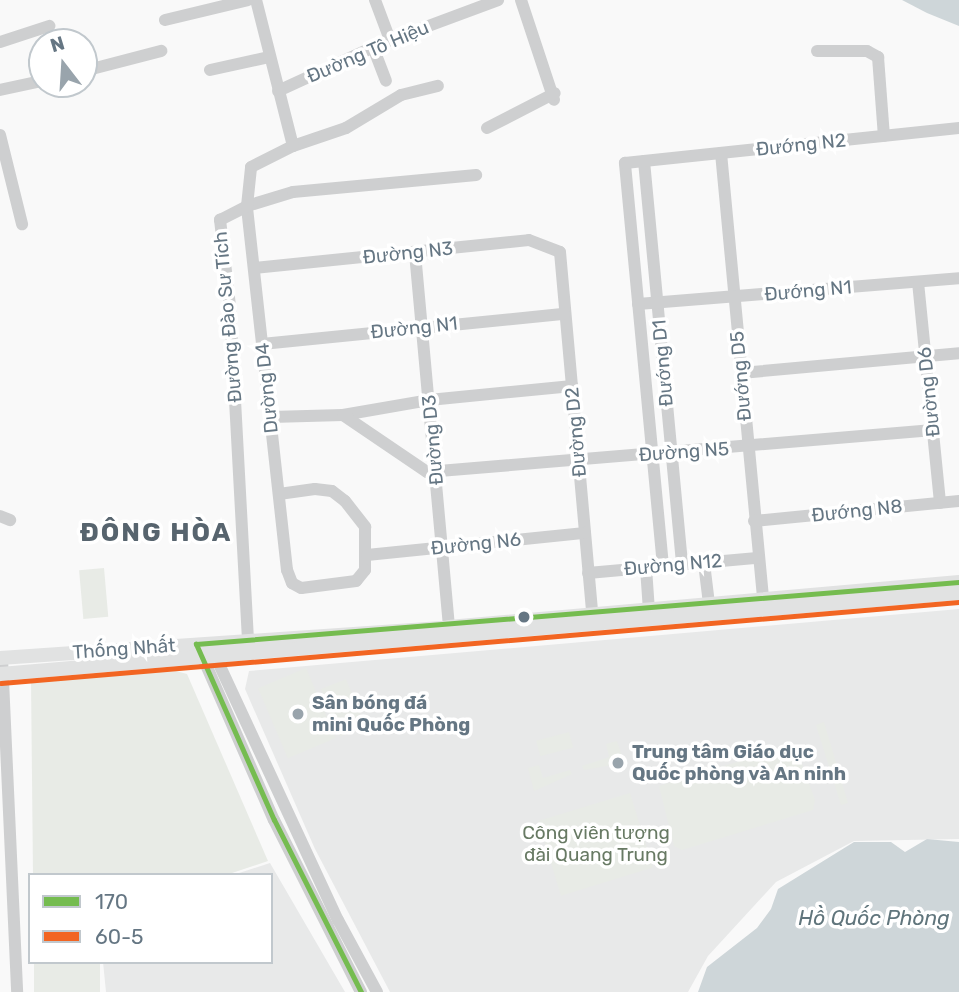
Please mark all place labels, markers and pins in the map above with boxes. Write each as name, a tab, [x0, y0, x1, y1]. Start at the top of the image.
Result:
unlabelled marker	[517, 610, 531, 624]
place label: Sân bóng đá mini Quốc Phòng	[312, 692, 470, 736]
marker: Sân bóng đá mini Quốc Phòng	[290, 706, 306, 722]
place label: Trung tâm Giáo dục Quốc phòng và An ninh	[632, 741, 847, 785]
marker: Trung tâm Giáo dục Quốc phòng và An ninh	[610, 755, 626, 771]

